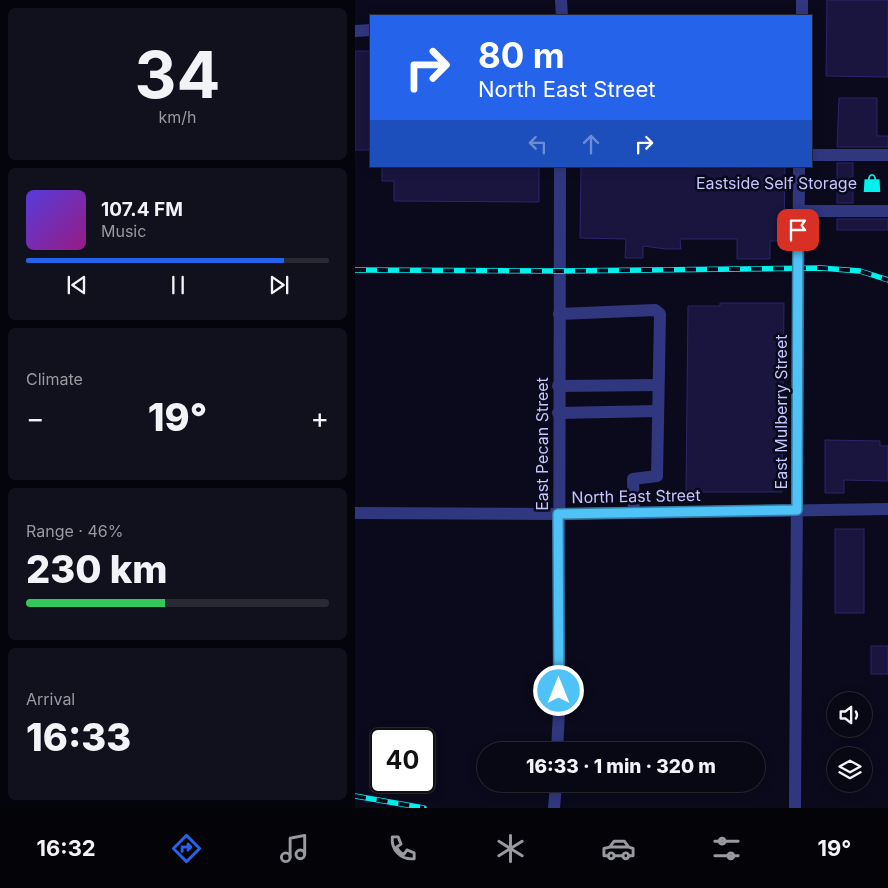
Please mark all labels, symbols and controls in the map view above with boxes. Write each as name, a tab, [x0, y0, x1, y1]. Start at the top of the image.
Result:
text: 80 m	[478, 34, 565, 76]
text: 34	[135, 35, 220, 114]
icon: right	[395, 35, 460, 100]
text: North East Street	[478, 76, 655, 102]
text: km/h	[158, 107, 197, 127]
icon: left	[524, 130, 552, 158]
icon: ahead	[577, 130, 605, 158]
icon: right	[630, 130, 658, 158]
shop icon: Eastside Self Storage	[861, 172, 883, 194]
place label: Eastside Self Storage	[696, 173, 857, 193]
text: 107.4 FM	[101, 198, 183, 221]
pin	[777, 209, 819, 251]
icon: arrive	[784, 216, 812, 244]
text: Music	[101, 221, 146, 241]
icon: previous	[63, 271, 91, 299]
icon: pause	[164, 271, 192, 299]
icon: next	[265, 271, 293, 299]
street label: East Mulberry Street	[771, 335, 791, 489]
text: Climate	[26, 369, 83, 389]
street label: East Pecan Street	[532, 377, 552, 511]
text: 19°	[148, 394, 207, 440]
text: −	[26, 401, 45, 435]
text: +	[310, 401, 329, 435]
street label: North East Street	[571, 485, 701, 507]
text: Range · 46%	[26, 521, 123, 541]
text: 230 km	[26, 546, 168, 592]
position arrow	[532, 664, 584, 716]
text: Arrival	[26, 689, 75, 709]
map controls	[827, 692, 872, 792]
button: sound	[827, 692, 872, 737]
text: 16:33	[26, 714, 131, 760]
speed limit sign: 40	[370, 728, 435, 793]
button: layers	[827, 747, 872, 792]
text: 16:33 · 1 min · 320 m	[526, 755, 716, 778]
icon: directions	[169, 831, 204, 866]
icon: music	[277, 831, 312, 866]
icon: phone	[385, 831, 420, 866]
icon: climate	[493, 831, 528, 866]
icon: car	[601, 831, 636, 866]
icon: filters	[709, 831, 744, 866]
text: 16:32	[37, 835, 96, 861]
text: 19°	[818, 835, 851, 861]

